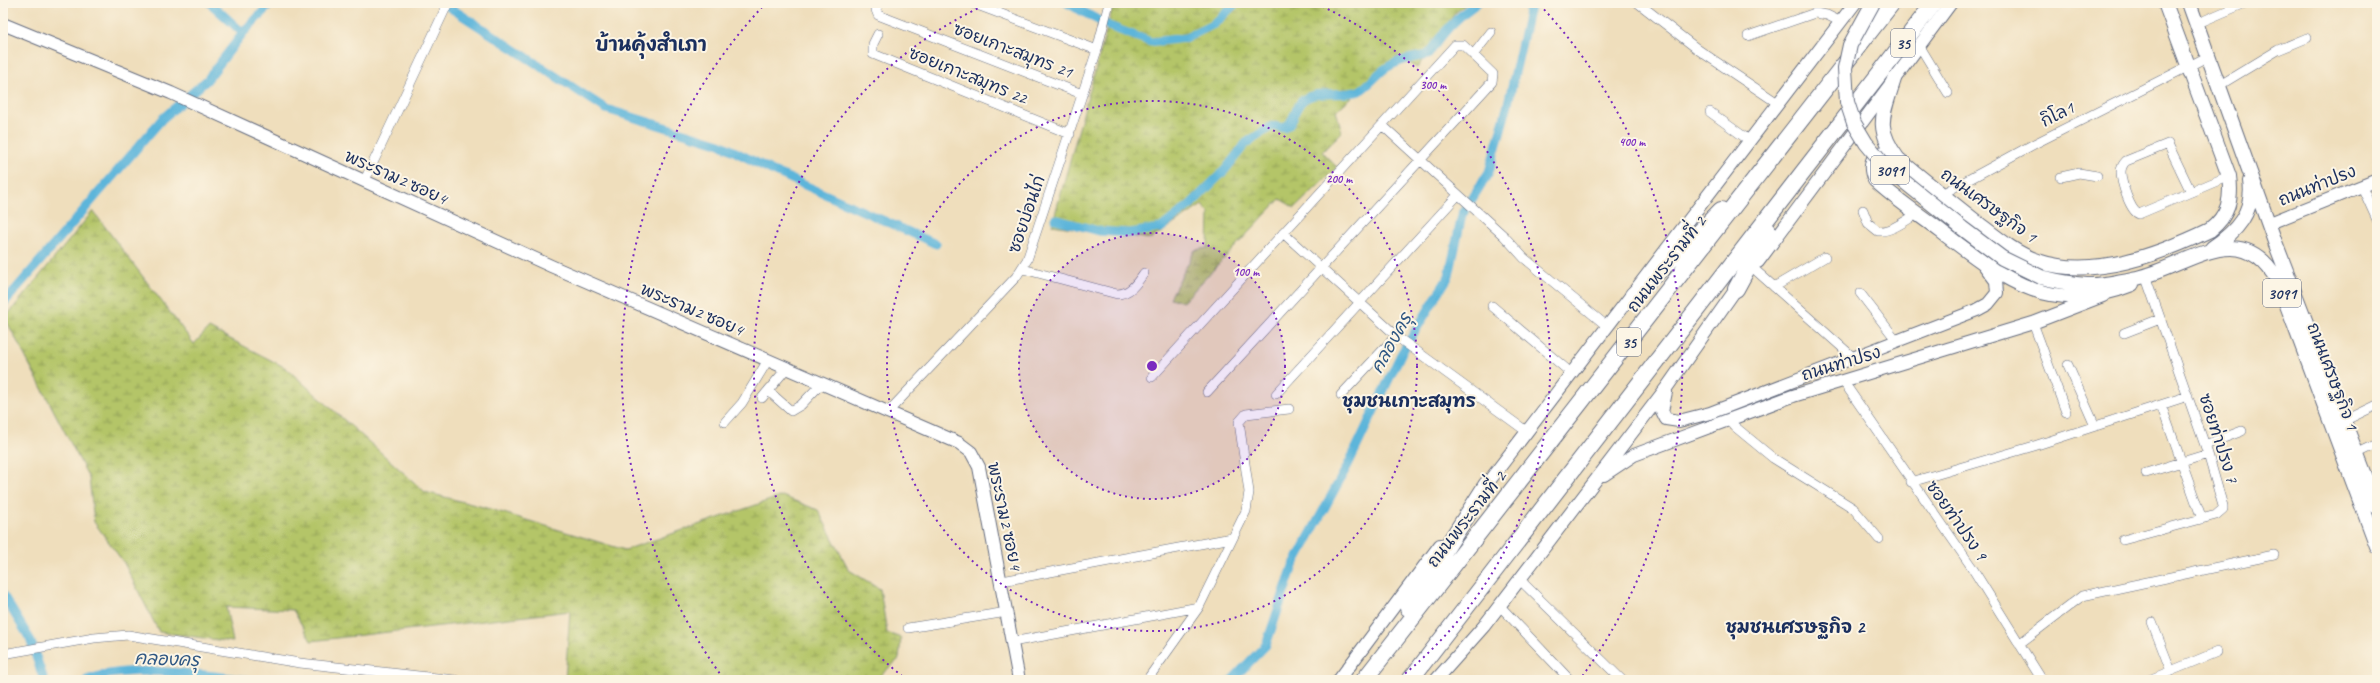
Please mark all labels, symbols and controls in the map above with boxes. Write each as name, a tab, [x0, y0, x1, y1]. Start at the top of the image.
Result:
street label: ซอยเกาะสมุทร 21	[950, 18, 1077, 85]
road number: 35	[1891, 29, 1915, 57]
district label: บ้านคุ้งสำเภา	[595, 31, 707, 59]
street label: ซอยเกาะสมุทร 22	[905, 42, 1031, 111]
text: 300 m	[1420, 77, 1447, 93]
street label: กิโล1	[2037, 96, 2079, 132]
text: 400 m	[1619, 134, 1646, 150]
street label: พระราม2 ซอย4	[341, 145, 453, 210]
road number: 3091	[1871, 156, 1909, 184]
street label: ถนนท่าปรง	[2275, 159, 2359, 211]
street label: ถนนเศรษฐกิจ 1	[1936, 164, 2042, 249]
text: 200 m	[1326, 171, 1353, 187]
street label: ซอยบ่อนไก่	[1002, 172, 1050, 256]
street label: ถนนพระรามที่ 2	[1618, 208, 1711, 317]
text: 100 m	[1233, 264, 1260, 280]
street label: พระราม2 ซอย4	[637, 278, 749, 342]
road number: 3091	[2263, 279, 2301, 307]
water label: คลองครุ	[1366, 308, 1419, 378]
street label: ถนนเศรษฐกิจ 1	[2301, 319, 2363, 434]
road number: 35	[1617, 328, 1641, 356]
street label: ถนนท่าปรง	[1799, 341, 1883, 385]
centre of rings	[1145, 359, 1159, 373]
district label: ชุมชนเกาะสมุทร	[1342, 390, 1476, 414]
street label: ซอยท่าปรง 7	[2194, 390, 2244, 487]
street label: พระราม2 ซอย4	[983, 460, 1027, 574]
street label: ถนนพระรามที่ 2	[1418, 463, 1511, 572]
street label: ซอยท่าปรง 9	[1921, 476, 1993, 565]
district label: ชุมชนเศรษฐกิจ 2	[1726, 616, 1866, 640]
water label: คลองครุ	[134, 647, 201, 673]

